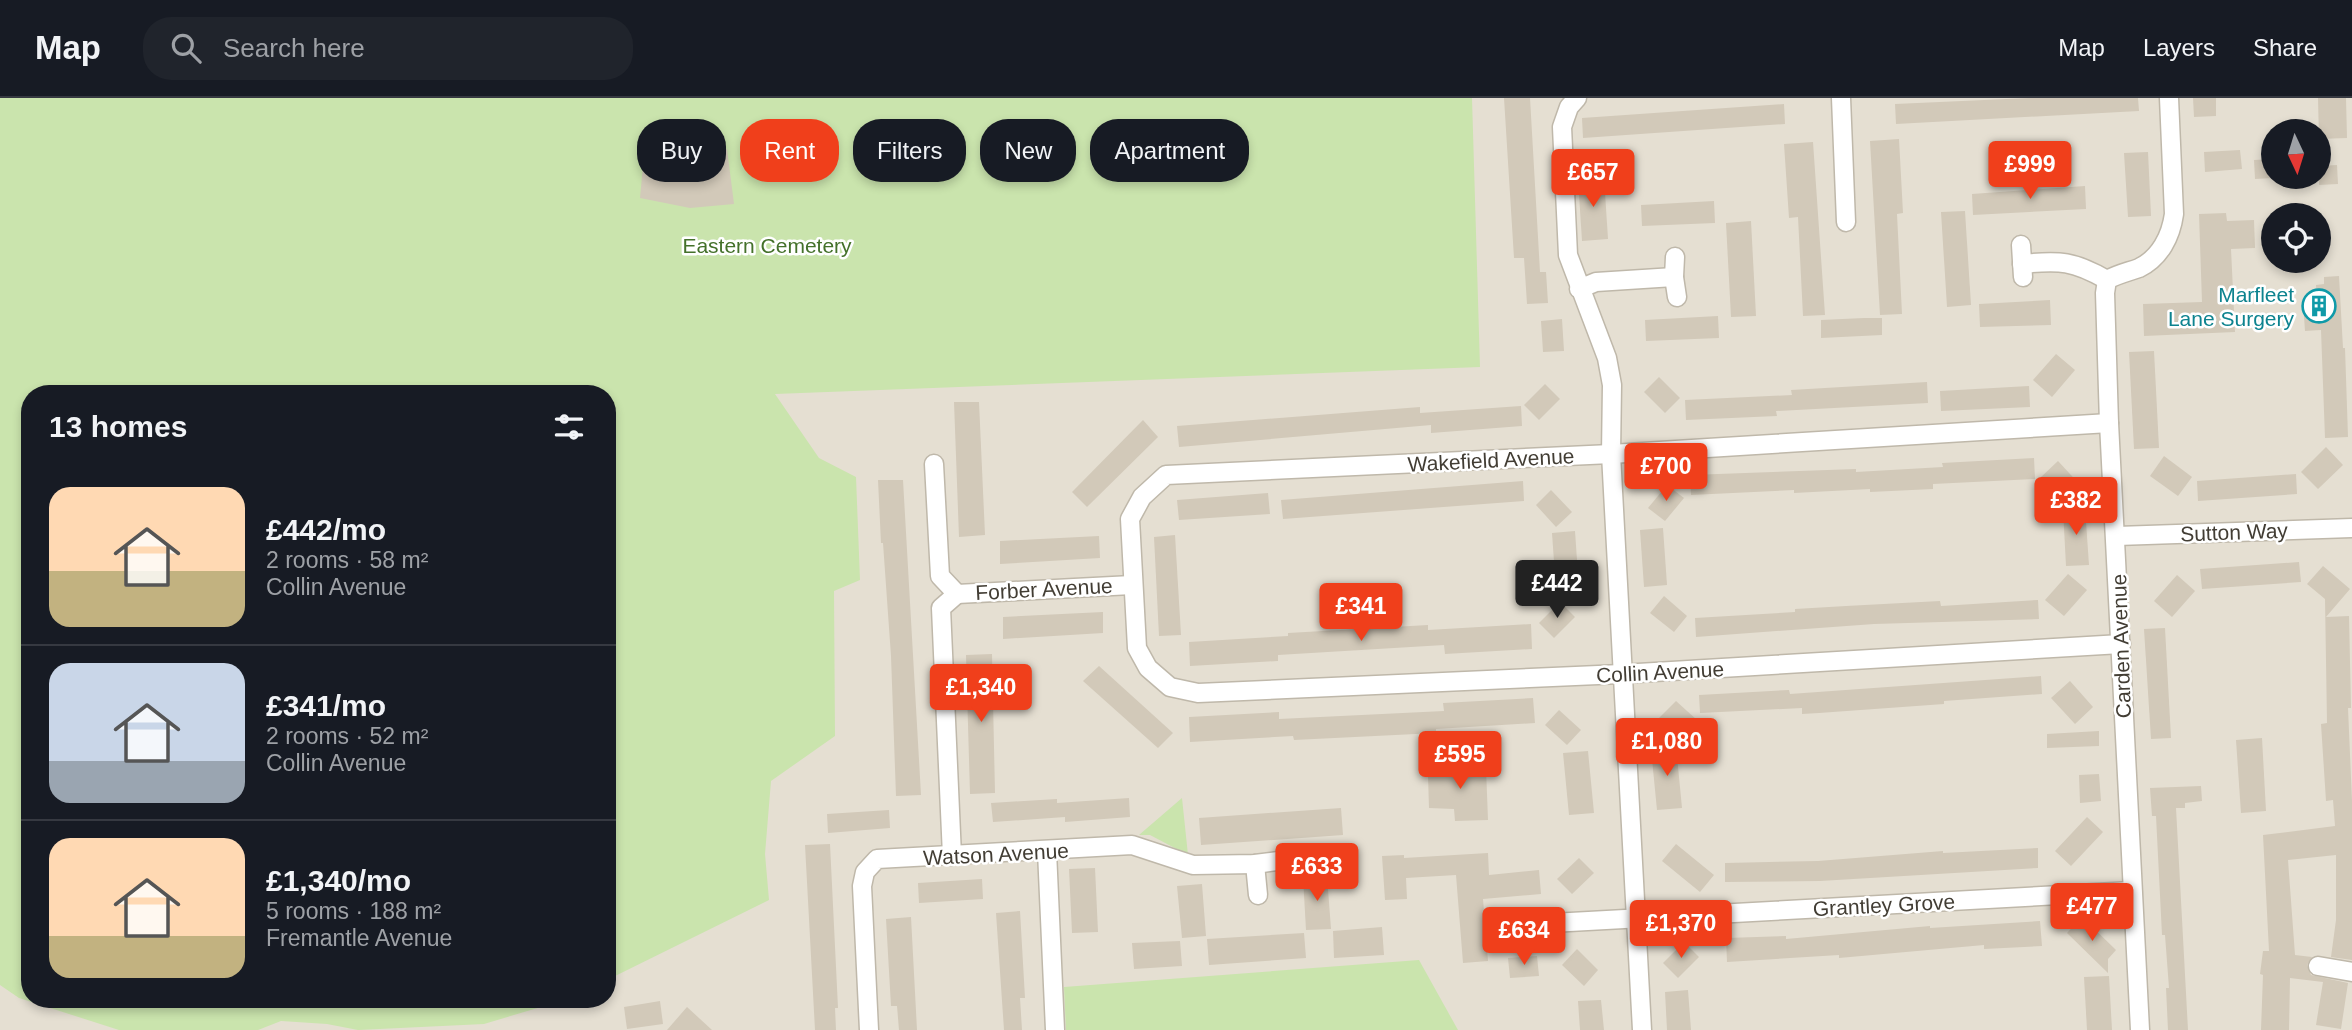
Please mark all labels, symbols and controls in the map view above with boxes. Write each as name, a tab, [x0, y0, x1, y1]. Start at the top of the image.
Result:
search box	[143, 17, 633, 80]
text: Map	[35, 29, 101, 66]
icon: search	[167, 29, 205, 67]
text: Search here	[223, 33, 365, 63]
text: Map	[2058, 34, 2105, 61]
text: Layers	[2143, 34, 2215, 61]
text: Share	[2253, 34, 2317, 61]
chip: Buy	[637, 119, 726, 182]
chip: Rent	[740, 119, 839, 182]
chip: Filters	[853, 119, 966, 182]
chip: New	[980, 119, 1076, 182]
chip: Apartment	[1090, 119, 1249, 182]
north arrow	[2261, 119, 2331, 189]
map controls	[2261, 119, 2331, 273]
pin: £999	[1989, 141, 2071, 201]
pin: £657	[1552, 150, 1634, 209]
text: £999	[2004, 151, 2056, 177]
text: £657	[1567, 159, 1619, 185]
button: locate	[2261, 203, 2331, 273]
park label: Eastern Cemetery	[682, 234, 852, 257]
place label: Marfleet Lane Surgery	[2168, 283, 2294, 330]
building icon: Marfleet Lane Surgery	[2300, 287, 2338, 325]
icon: filters	[550, 408, 588, 446]
text: 13 homes	[49, 410, 187, 443]
street label: Wakefield Avenue	[1407, 444, 1575, 476]
pin: £700	[1625, 444, 1707, 503]
text: £700	[1640, 453, 1692, 479]
pin: £382	[2035, 478, 2117, 537]
text: £382	[2050, 487, 2102, 513]
text: £442/mo	[266, 513, 386, 546]
icon: home	[105, 515, 189, 599]
street label: Sutton Way	[2180, 519, 2289, 545]
text: 2 rooms · 58 m²	[266, 547, 428, 573]
pin: £442	[1516, 560, 1598, 620]
text: £442	[1531, 570, 1583, 596]
street label: Carden Avenue	[2107, 573, 2135, 719]
text: Collin Avenue	[266, 574, 406, 600]
street label: Forber Avenue	[975, 574, 1113, 604]
pin: £341	[1320, 584, 1402, 643]
text: £341	[1335, 593, 1387, 619]
street label: Collin Avenue	[1595, 657, 1725, 687]
pin: £1,340	[924, 664, 1038, 724]
text: £1,340	[946, 674, 1016, 700]
text: £341/mo	[266, 689, 386, 722]
icon: home	[105, 691, 189, 775]
pin: £1,080	[1610, 718, 1724, 778]
text: 2 rooms · 52 m²	[266, 723, 428, 749]
text: £1,080	[1632, 728, 1702, 754]
pin: £595	[1419, 732, 1501, 791]
text: £595	[1434, 741, 1486, 767]
text: Collin Avenue	[266, 750, 406, 776]
street label: Watson Avenue	[923, 839, 1069, 869]
pin: £633	[1276, 844, 1358, 903]
text: £633	[1291, 853, 1343, 879]
text: £1,340/mo	[266, 864, 411, 897]
icon: home	[105, 866, 189, 950]
pin: £477	[2051, 884, 2133, 943]
street label: Grantley Grove	[1812, 890, 1956, 920]
text: £477	[2066, 893, 2118, 919]
text: 5 rooms · 188 m²	[266, 898, 441, 924]
pin: £1,370	[1624, 900, 1738, 960]
pin: £634	[1483, 908, 1565, 967]
text: £1,370	[1646, 910, 1716, 936]
text: £634	[1498, 917, 1550, 943]
text: Fremantle Avenue	[266, 925, 452, 951]

